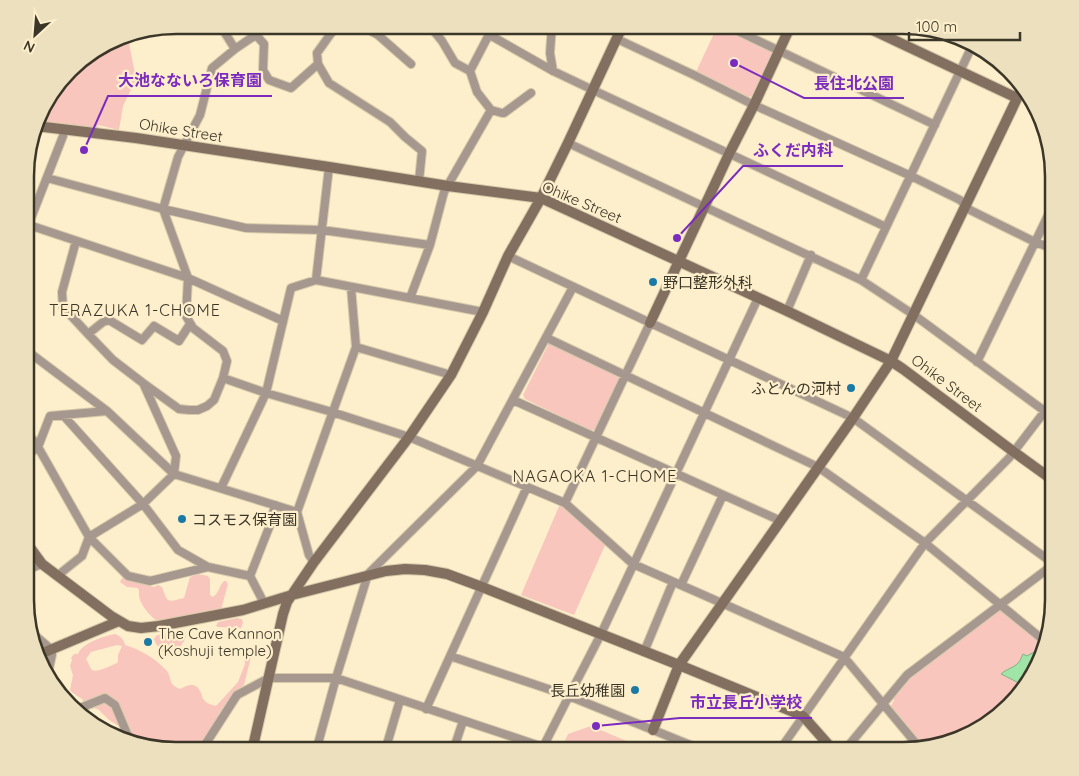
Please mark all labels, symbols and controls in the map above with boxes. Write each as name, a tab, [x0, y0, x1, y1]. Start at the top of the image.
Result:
north arrow	[10, 10, 60, 60]
scale bar	[909, 10, 1020, 42]
text: 100 m	[916, 17, 957, 36]
text: N	[21, 36, 38, 57]
callout: 大池なないろ保育園	[108, 65, 272, 96]
callout: 長住北公園	[804, 67, 904, 98]
text: 大池なないろ保育園	[118, 70, 262, 90]
text: 長住北公園	[814, 73, 894, 93]
street label: Ohike Street	[138, 114, 224, 146]
callout: ふくだ内科	[743, 135, 843, 166]
text: ふくだ内科	[753, 140, 833, 160]
street label: Ohike Street	[539, 177, 625, 227]
place label: 野口整形外科	[663, 273, 753, 292]
marker: 野口整形外科	[647, 276, 659, 288]
district label: TERAZUKA 1-CHOME	[49, 300, 221, 320]
street label: Ohike Street	[908, 350, 986, 416]
place label: ふとんの河村	[751, 379, 841, 398]
marker: ふとんの河村	[845, 382, 857, 394]
district label: NAGAOKA 1-CHOME	[513, 466, 677, 486]
place label: コスモス保育園	[192, 510, 297, 529]
marker: コスモス保育園	[176, 513, 188, 525]
place label: The Cave Kannon (Koshuji temple)	[158, 624, 282, 660]
marker: The Cave Kannon (Koshuji temple)	[142, 636, 154, 648]
place label: 長丘幼稚園	[550, 681, 625, 700]
marker: 長丘幼稚園	[629, 684, 641, 696]
callout: 市立長丘小学校	[680, 687, 812, 718]
text: 市立長丘小学校	[690, 692, 802, 712]

